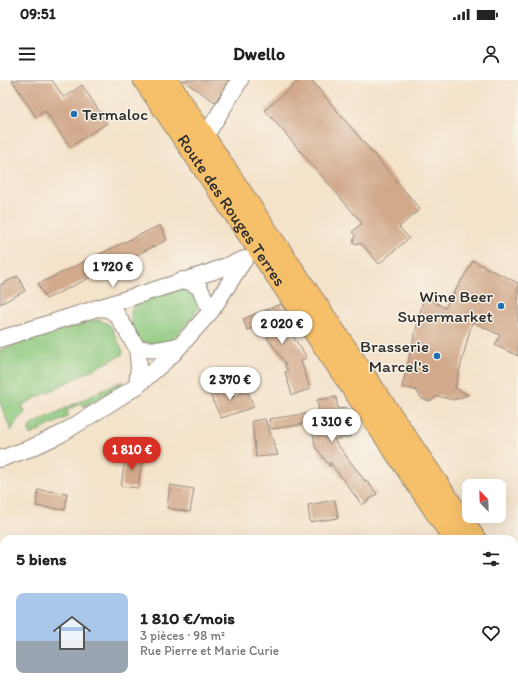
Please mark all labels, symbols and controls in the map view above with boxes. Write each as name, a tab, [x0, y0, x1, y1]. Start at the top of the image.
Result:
text: 09:51	[20, 5, 56, 23]
icon: menu	[16, 43, 38, 65]
text: Dwello	[233, 43, 285, 65]
icon: person	[480, 43, 502, 65]
place label: Termaloc	[82, 104, 148, 124]
marker: Termaloc	[69, 109, 79, 119]
street label: Route des Rouges Terres	[174, 130, 290, 290]
pin: 1 720 €	[76, 254, 150, 288]
text: 1 720 €	[93, 259, 133, 274]
place label: Wine Beer Supermarket	[398, 286, 494, 326]
marker: Wine Beer Supermarket	[496, 301, 506, 311]
pin: 2 020 €	[245, 311, 319, 345]
text: 2 020 €	[261, 316, 303, 331]
place label: Brasserie Marcel's	[360, 336, 429, 376]
marker: Brasserie Marcel's	[432, 351, 442, 361]
pin: 2 370 €	[193, 367, 267, 401]
text: 2 370 €	[209, 372, 251, 387]
pin: 1 310 €	[295, 409, 369, 443]
text: 1 310 €	[312, 414, 352, 429]
pin: 1 810 €	[95, 437, 169, 471]
text: 1 810 €	[112, 442, 152, 457]
north arrow	[462, 479, 506, 523]
map controls	[462, 479, 506, 523]
icon: filters	[480, 548, 502, 570]
text: 5 biens	[16, 549, 67, 569]
text: 1 810 €/mois	[140, 608, 235, 628]
icon: home	[48, 609, 96, 657]
icon: heart	[480, 622, 502, 644]
text: 3 pièces · 98 m²	[140, 628, 225, 643]
text: Rue Pierre et Marie Curie	[140, 643, 279, 658]

